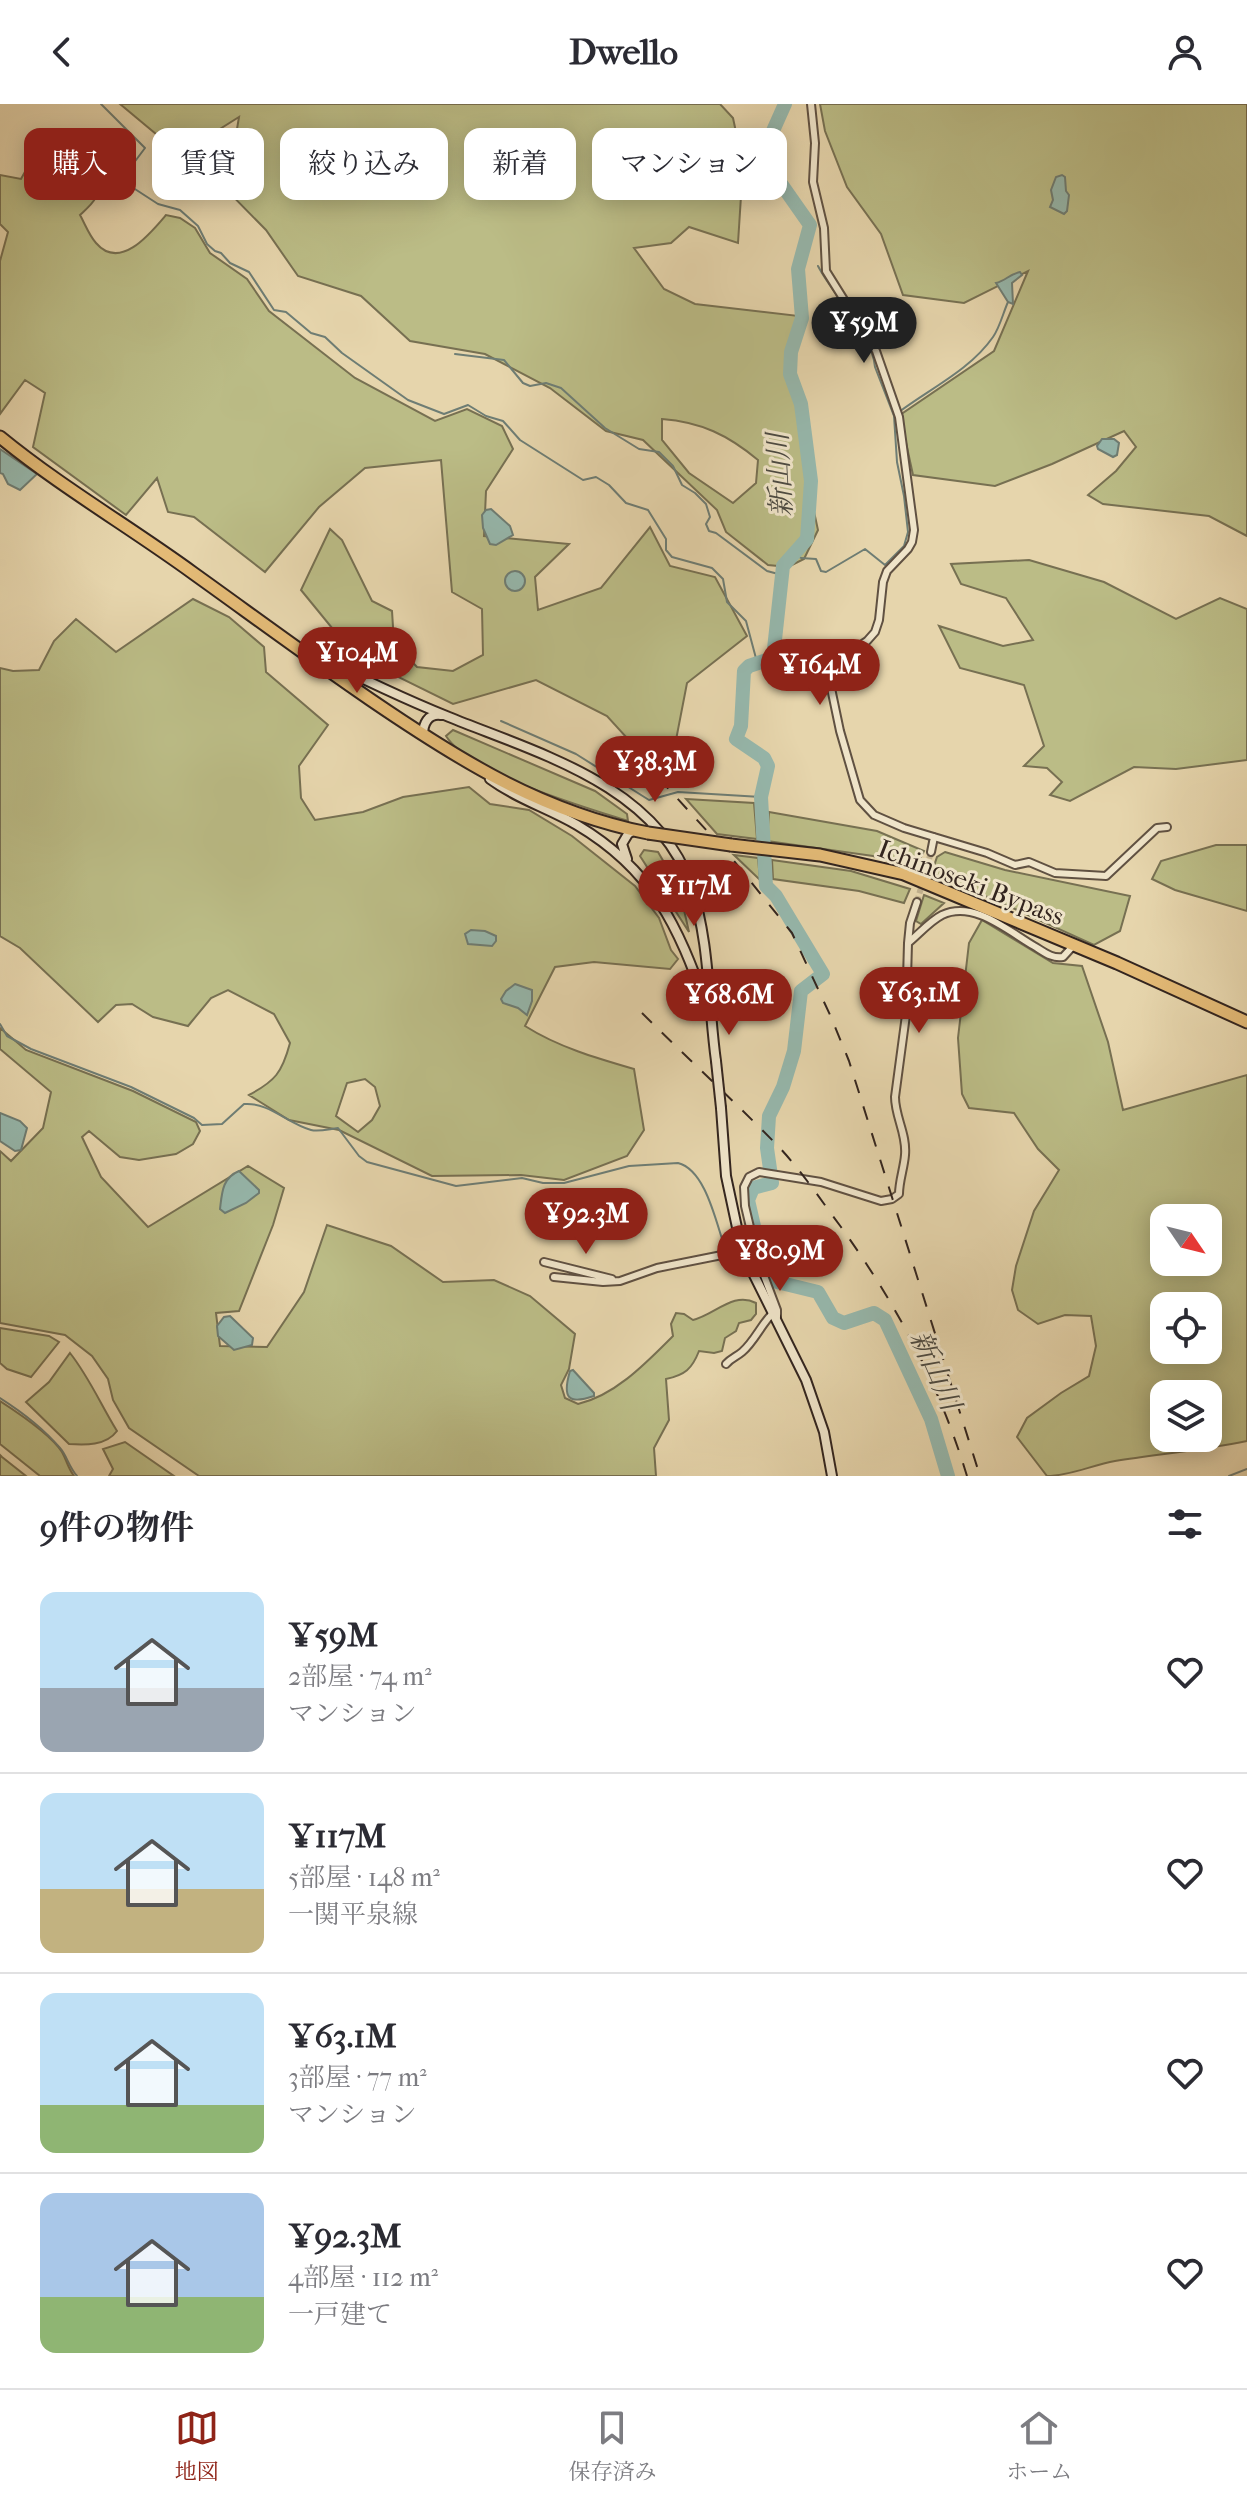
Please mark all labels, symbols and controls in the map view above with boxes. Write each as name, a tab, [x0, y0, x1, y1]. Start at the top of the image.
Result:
icon: back	[40, 30, 84, 74]
icon: person	[1163, 30, 1207, 74]
text: Dwello	[569, 31, 678, 73]
chip: 購入	[24, 128, 136, 200]
chip: 賃貸	[152, 128, 264, 200]
chip: 絞り込み	[280, 128, 448, 200]
chip: 新着	[464, 128, 576, 200]
chip: マンション	[592, 128, 787, 200]
pin: ¥59M	[817, 297, 911, 365]
text: ¥59M	[830, 307, 898, 338]
water label: 新山川	[761, 429, 798, 518]
pin: ¥104M	[301, 627, 413, 695]
text: ¥104M	[316, 637, 398, 668]
pin: ¥164M	[764, 639, 876, 707]
text: ¥164M	[779, 649, 861, 680]
pin: ¥38.3M	[590, 736, 720, 804]
text: ¥38.3M	[613, 746, 697, 777]
street label: Ichinoseki Bypass	[873, 833, 1068, 932]
pin: ¥117M	[638, 860, 750, 928]
text: ¥117M	[656, 870, 732, 901]
pin: ¥63.1M	[854, 967, 984, 1035]
pin: ¥68.6M	[664, 969, 794, 1037]
text: ¥63.1M	[877, 977, 961, 1008]
text: ¥68.6M	[684, 979, 774, 1010]
pin: ¥92.3M	[521, 1188, 651, 1256]
text: ¥92.3M	[543, 1198, 629, 1229]
north arrow	[1150, 1204, 1222, 1276]
map controls	[1150, 1204, 1222, 1452]
pin: ¥80.9M	[715, 1225, 845, 1293]
text: ¥80.9M	[735, 1235, 825, 1266]
button: locate	[1150, 1292, 1222, 1364]
water label: 新山川	[903, 1325, 969, 1418]
button: layers	[1150, 1380, 1222, 1452]
icon: filters	[1163, 1502, 1207, 1546]
text: 9件の物件	[40, 1508, 194, 1548]
text: ¥59M	[288, 1615, 378, 1655]
icon: home	[104, 1624, 200, 1720]
icon: heart	[1163, 1650, 1207, 1694]
text: 2部屋 · 74 m²	[288, 1661, 431, 1692]
text: マンション	[288, 1698, 417, 1729]
text: ¥117M	[288, 1816, 386, 1856]
icon: home	[104, 1825, 200, 1921]
icon: heart	[1163, 1851, 1207, 1895]
text: 5部屋 · 148 m²	[288, 1862, 440, 1893]
text: 一関平泉線	[288, 1899, 418, 1930]
text: ¥63.1M	[288, 2016, 397, 2056]
icon: home	[104, 2025, 200, 2121]
icon: heart	[1163, 2051, 1207, 2095]
text: 3部屋 · 77 m²	[288, 2062, 427, 2093]
text: マンション	[288, 2099, 417, 2130]
text: ¥92.3M	[288, 2216, 401, 2256]
icon: home	[104, 2225, 200, 2321]
icon: heart	[1163, 2251, 1207, 2295]
text: 4部屋 · 112 m²	[288, 2262, 438, 2293]
text: 一戸建て	[288, 2299, 392, 2330]
tab: 地図	[175, 2406, 219, 2485]
tab: 保存済み	[568, 2406, 656, 2485]
tab: ホーム	[1006, 2406, 1072, 2485]

